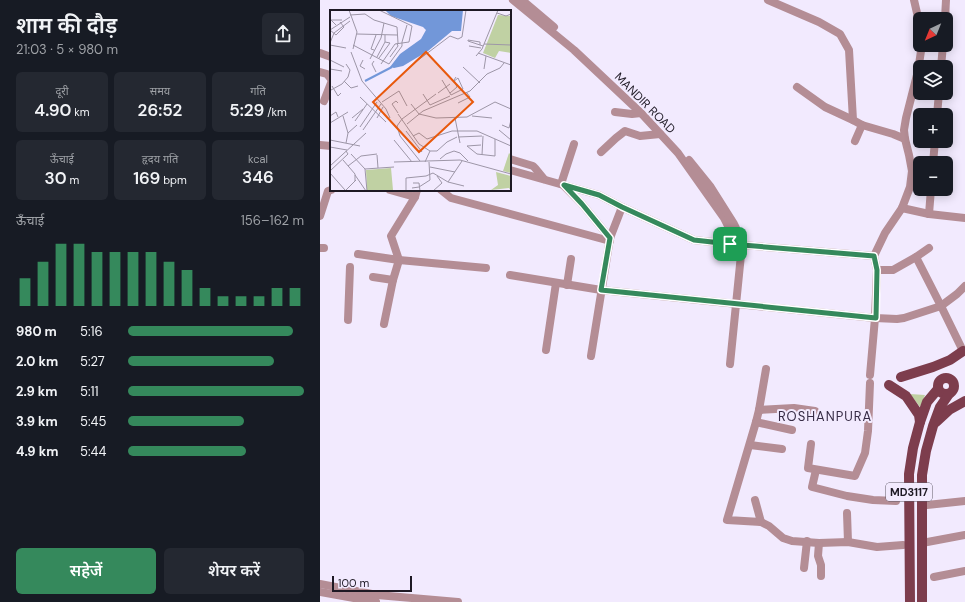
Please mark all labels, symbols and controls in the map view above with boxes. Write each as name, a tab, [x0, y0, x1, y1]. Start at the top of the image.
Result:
inset map	[330, 10, 511, 191]
text: शाम की दौड़	[16, 11, 117, 40]
north arrow	[913, 12, 953, 52]
map controls	[913, 12, 953, 196]
button: share	[262, 13, 304, 55]
text: 21:03 · 5 × 980 m	[16, 41, 118, 58]
button: layers	[913, 60, 953, 100]
street label: MANDIR ROAD	[611, 69, 679, 137]
text: दूरी	[55, 84, 69, 98]
text: समय	[150, 84, 170, 98]
text: गति	[250, 84, 266, 98]
text: 4.90	[34, 99, 71, 121]
text: 26:52	[138, 99, 182, 121]
text: 5:29	[229, 99, 264, 121]
text: km	[71, 105, 90, 119]
text: /km	[264, 105, 287, 119]
button: +	[913, 108, 953, 148]
text: ऊँचाई	[50, 152, 74, 166]
text: हृदय गति	[142, 152, 178, 166]
text: kcal	[248, 152, 268, 166]
button: −	[913, 156, 953, 196]
text: 346	[242, 166, 274, 188]
text: 30	[45, 167, 67, 189]
text: 169	[133, 167, 160, 189]
text: m	[67, 173, 79, 187]
text: bpm	[160, 173, 187, 187]
text: ऊँचाई	[16, 212, 44, 229]
text: 156–162 m	[241, 212, 304, 229]
pin	[713, 227, 747, 261]
icon: arrive	[719, 233, 741, 255]
text: 980 m	[16, 323, 57, 340]
text: 5:16	[80, 323, 103, 340]
text: 2.0 km	[16, 353, 58, 370]
text: 5:27	[80, 353, 105, 370]
text: 2.9 km	[16, 383, 57, 400]
text: 5:11	[80, 383, 99, 400]
district label: ROSHANPURA	[778, 408, 872, 425]
text: 3.9 km	[16, 413, 58, 430]
text: 5:45	[80, 413, 106, 430]
text: 4.9 km	[16, 443, 58, 460]
text: 5:44	[80, 443, 106, 460]
road number: MD3117	[886, 483, 932, 501]
button: सहेजें	[16, 548, 156, 594]
button: शेयर करें	[164, 548, 304, 594]
scale bar	[332, 574, 412, 593]
text: 100 m	[338, 576, 369, 590]

